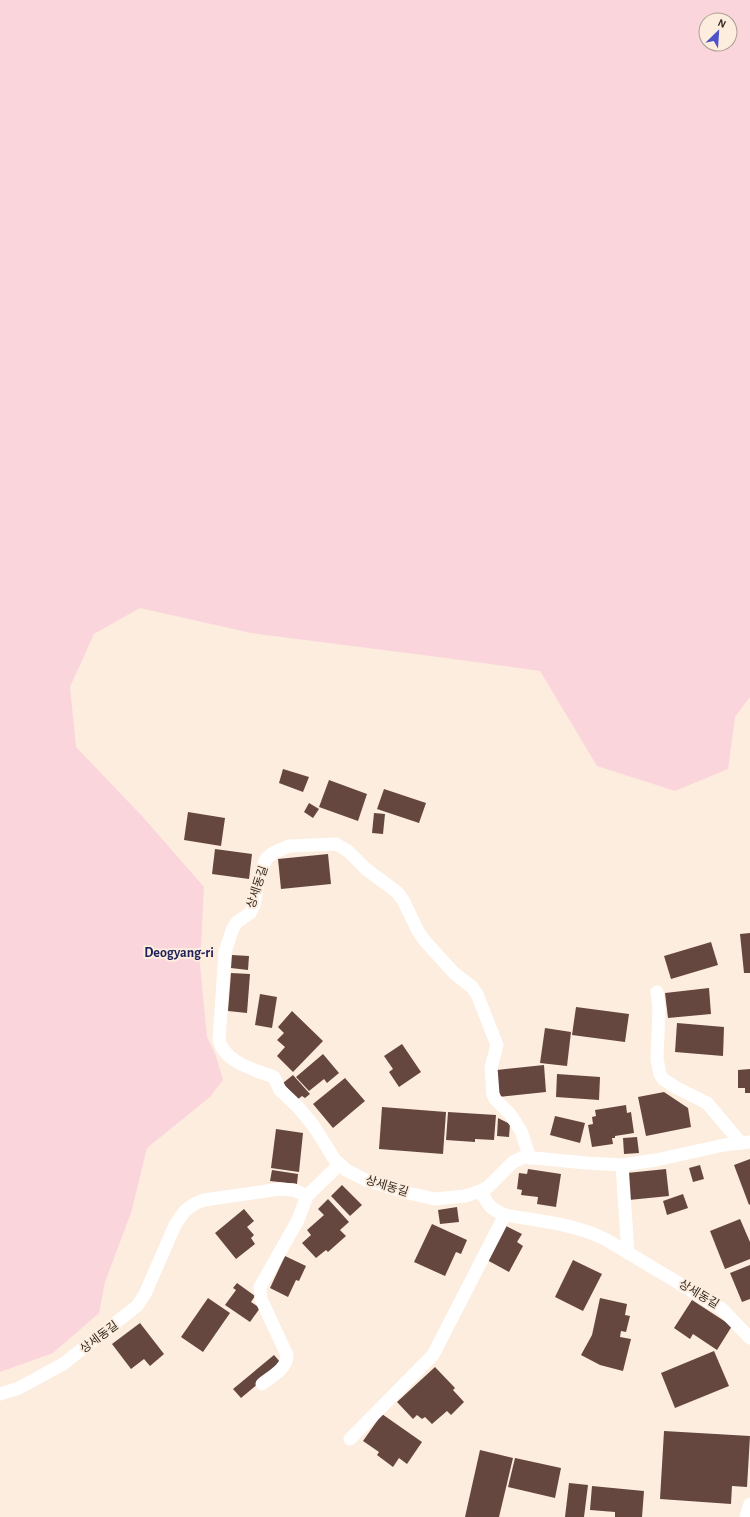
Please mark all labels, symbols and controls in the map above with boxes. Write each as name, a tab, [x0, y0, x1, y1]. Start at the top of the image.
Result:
north arrow	[698, 12, 738, 52]
text: N	[716, 17, 728, 30]
street label: 상세동길	[244, 864, 270, 910]
district label: Deogyang-ri	[144, 946, 214, 960]
street label: 상세동길	[364, 1174, 410, 1198]
street label: 상세동길	[677, 1277, 721, 1311]
street label: 상세동길	[78, 1319, 120, 1355]

